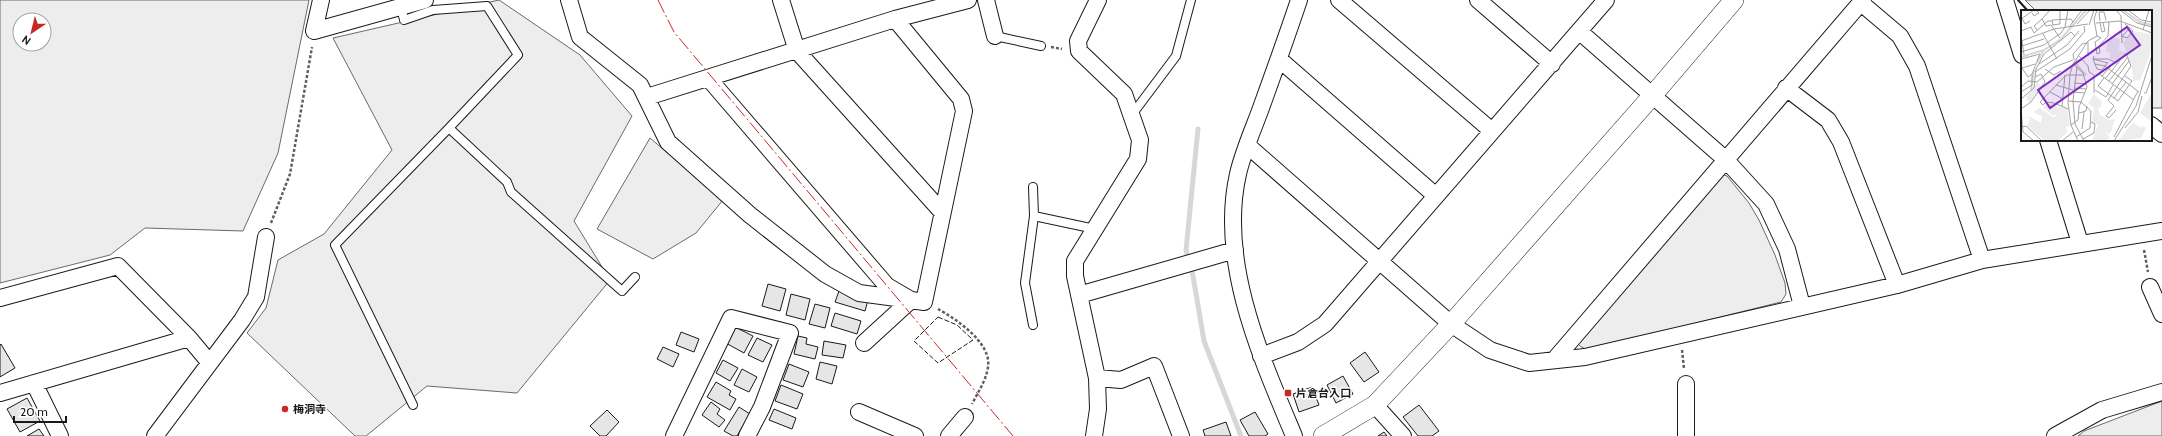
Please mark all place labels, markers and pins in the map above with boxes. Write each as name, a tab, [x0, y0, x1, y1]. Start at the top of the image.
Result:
place label: 片倉台入口	[1296, 386, 1351, 400]
marker: 片倉台入口	[1283, 388, 1293, 398]
place label: 梅洞寺	[293, 402, 326, 416]
marker: 梅洞寺	[280, 404, 290, 414]

